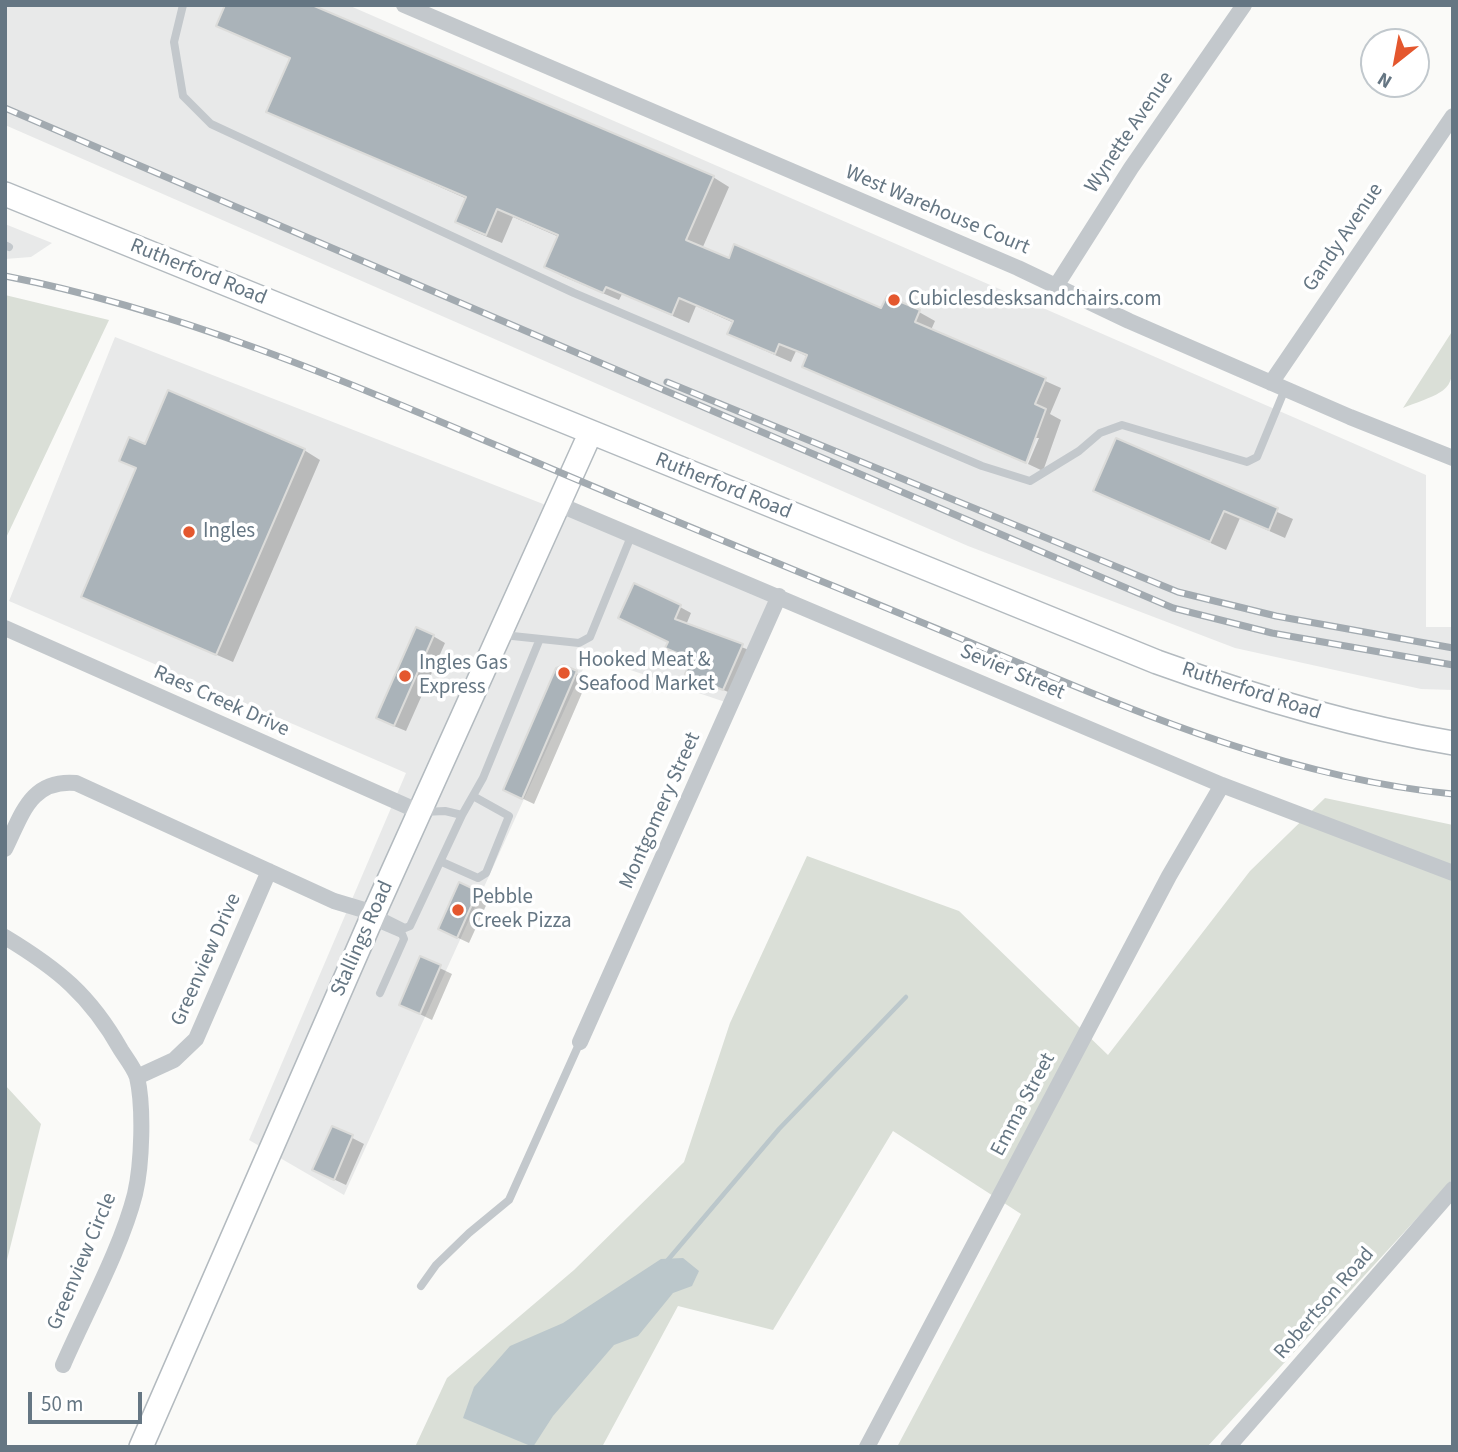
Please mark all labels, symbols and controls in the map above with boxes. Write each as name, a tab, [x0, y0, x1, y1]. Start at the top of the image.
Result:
north arrow	[1360, 28, 1430, 98]
text: N	[1373, 65, 1397, 95]
street label: Wynette Avenue	[1080, 68, 1180, 198]
street label: West Warehouse Court	[841, 161, 1033, 261]
street label: Gandy Avenue	[1298, 179, 1390, 297]
street label: Rutherford Road	[126, 234, 270, 312]
place label: Cubiclesdesksandchairs.com	[908, 287, 1162, 313]
marker: Cubiclesdesksandchairs.com	[886, 292, 902, 308]
street label: Rutherford Road	[651, 448, 795, 526]
place label: Ingles	[203, 519, 255, 545]
marker: Ingles	[181, 524, 197, 540]
street label: Sevier Street	[956, 640, 1068, 706]
place label: Hooked Meat & Seafood Market	[578, 648, 715, 698]
place label: Ingles Gas Express	[419, 651, 508, 701]
street label: Rutherford Road	[1178, 658, 1324, 726]
street label: Raes Creek Drive	[149, 661, 293, 743]
marker: Hooked Meat & Seafood Market	[556, 665, 572, 681]
marker: Ingles Gas Express	[397, 668, 413, 684]
street label: Montgomery Street	[615, 729, 707, 893]
street label: Stallings Road	[326, 877, 400, 1001]
place label: Pebble Creek Pizza	[472, 885, 572, 935]
street label: Greenview Drive	[166, 890, 248, 1030]
marker: Pebble Creek Pizza	[450, 902, 466, 918]
street label: Emma Street	[986, 1049, 1062, 1161]
street label: Greenview Circle	[43, 1190, 123, 1334]
street label: Robertson Road	[1269, 1243, 1381, 1365]
scale bar	[32, 1378, 145, 1422]
text: 50 m	[41, 1389, 83, 1419]

